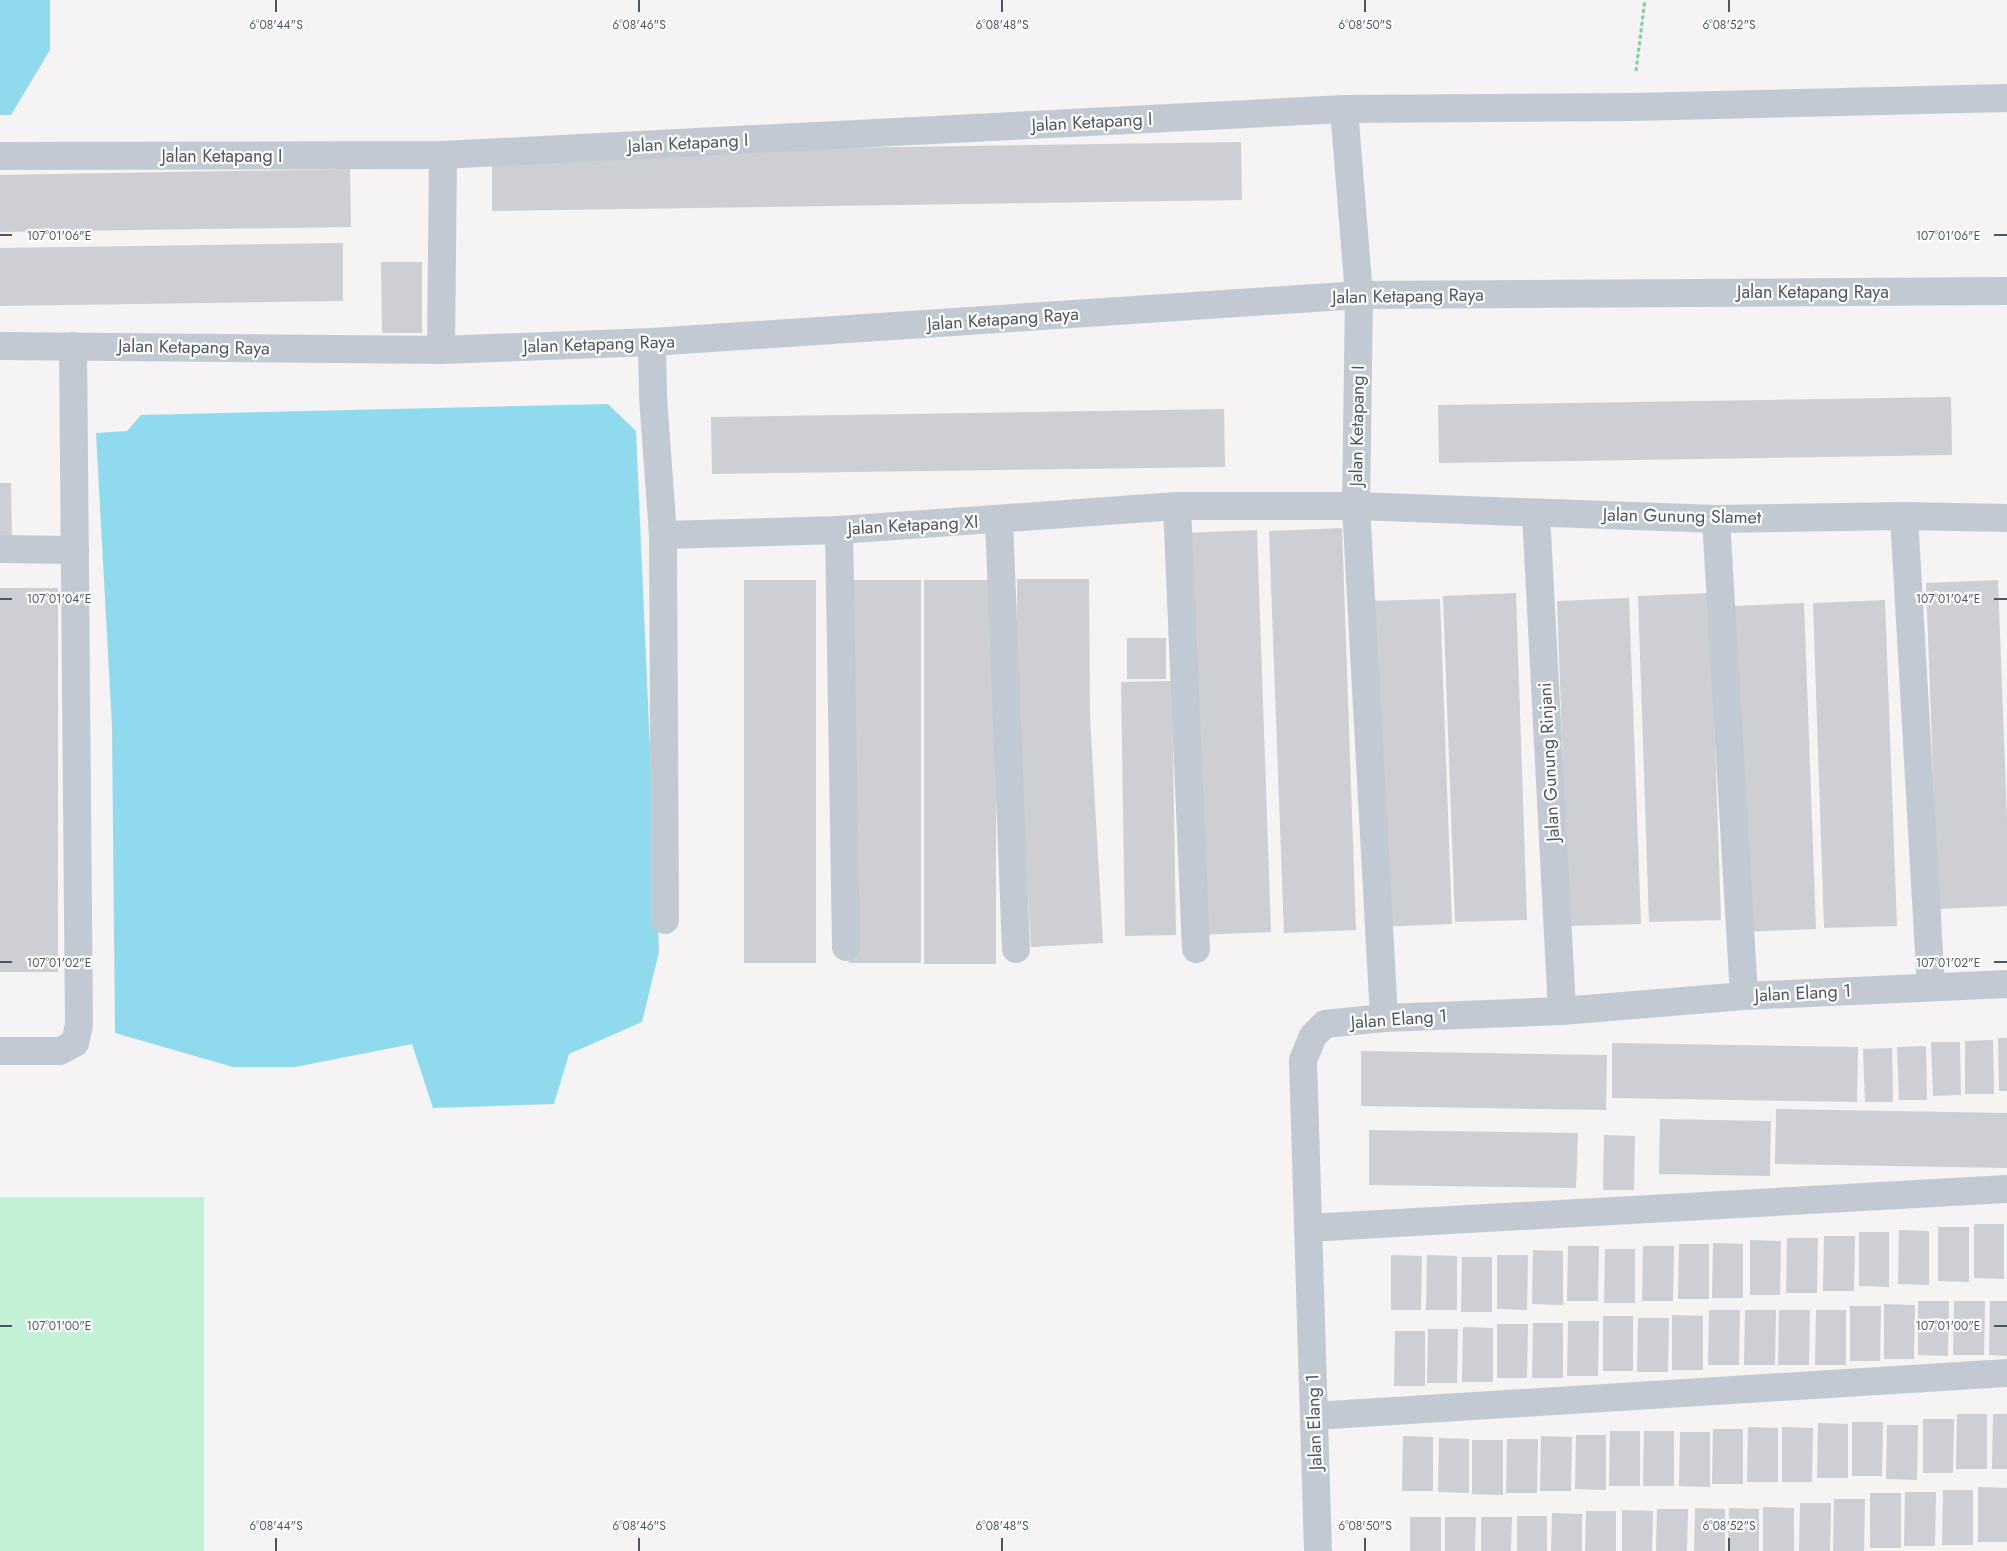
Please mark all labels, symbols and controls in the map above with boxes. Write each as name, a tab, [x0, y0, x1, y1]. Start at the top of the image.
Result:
text: 6°08'44"S	[249, 16, 303, 34]
text: 6°08'46"S	[612, 16, 666, 34]
text: 6°08'48"S	[975, 16, 1029, 34]
text: 6°08'50"S	[1338, 16, 1392, 34]
text: 6°08'52"S	[1702, 16, 1756, 34]
street label: Jalan Ketapang I	[1029, 106, 1153, 138]
street label: Jalan Ketapang I	[625, 127, 749, 159]
street label: Jalan Ketapang I	[160, 143, 282, 169]
text: 107°01'06"E	[27, 227, 91, 245]
text: 107°01'06"E	[1916, 227, 1980, 245]
street label: Jalan Ketapang Raya	[1735, 279, 1889, 305]
street label: Jalan Ketapang Raya	[1330, 282, 1484, 310]
street label: Jalan Ketapang Raya	[924, 301, 1080, 337]
street label: Jalan Ketapang Raya	[521, 328, 675, 360]
street label: Jalan Ketapang Raya	[116, 333, 270, 361]
street label: Jalan Ketapang I	[1343, 365, 1371, 489]
street label: Jalan Gunung Slamet	[1601, 502, 1762, 530]
street label: Jalan Ketapang XI	[845, 509, 979, 542]
text: 107°01'04"E	[27, 590, 91, 608]
text: 107°01'04"E	[1916, 590, 1980, 608]
street label: Jalan Gunung Rinjani	[1532, 682, 1566, 844]
text: 107°01'02"E	[27, 954, 91, 972]
text: 107°01'02"E	[1916, 954, 1980, 972]
street label: Jalan Elang 1	[1752, 977, 1852, 1009]
street label: Jalan Elang 1	[1348, 1003, 1448, 1035]
text: 107°01'00"E	[27, 1317, 91, 1335]
text: 107°01'00"E	[1916, 1317, 1980, 1335]
street label: Jalan Elang 1	[1299, 1373, 1329, 1473]
text: 6°08'44"S	[249, 1517, 303, 1535]
text: 6°08'46"S	[612, 1517, 666, 1535]
text: 6°08'48"S	[975, 1517, 1029, 1535]
text: 6°08'50"S	[1338, 1517, 1392, 1535]
text: 6°08'52"S	[1702, 1517, 1756, 1535]

